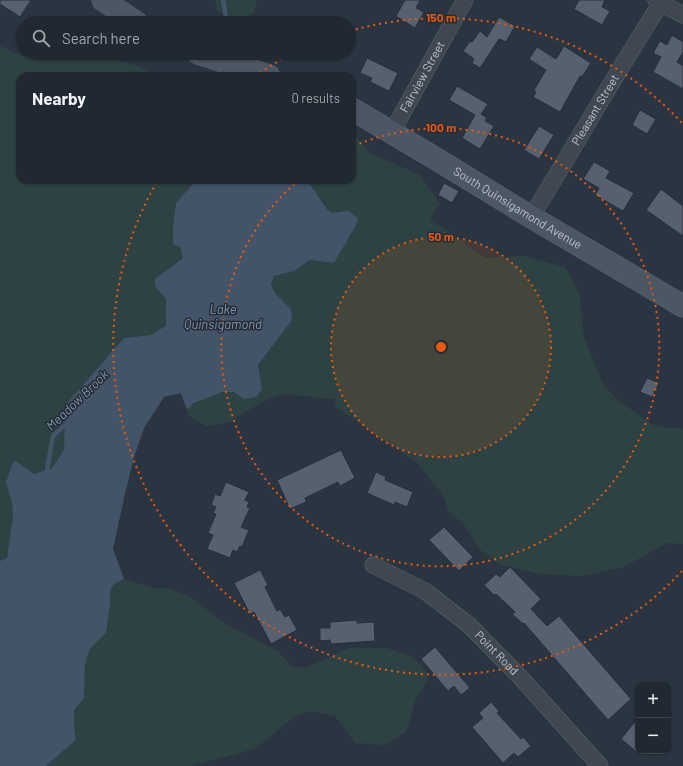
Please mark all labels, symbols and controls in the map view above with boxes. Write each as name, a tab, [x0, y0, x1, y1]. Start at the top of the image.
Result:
text: 150 m	[426, 10, 456, 24]
search box	[16, 16, 356, 60]
icon: search	[30, 27, 52, 49]
text: Search here	[62, 29, 140, 47]
street label: Fairview Street	[396, 38, 447, 114]
street label: Pleasant Street	[568, 71, 621, 147]
text: Nearby	[32, 88, 86, 108]
text: 0 results	[291, 90, 340, 106]
text: 100 m	[426, 120, 456, 134]
street label: South Quinsigamond Avenue	[451, 163, 585, 251]
text: 50 m	[428, 229, 454, 243]
water label: Lake Quinsigamond	[184, 301, 262, 332]
centre of rings	[434, 340, 448, 354]
water label: Meadow Brook	[43, 366, 112, 434]
street label: Point Road	[472, 627, 522, 677]
map controls	[635, 682, 671, 754]
button: +	[635, 682, 671, 718]
button: −	[635, 718, 671, 754]

